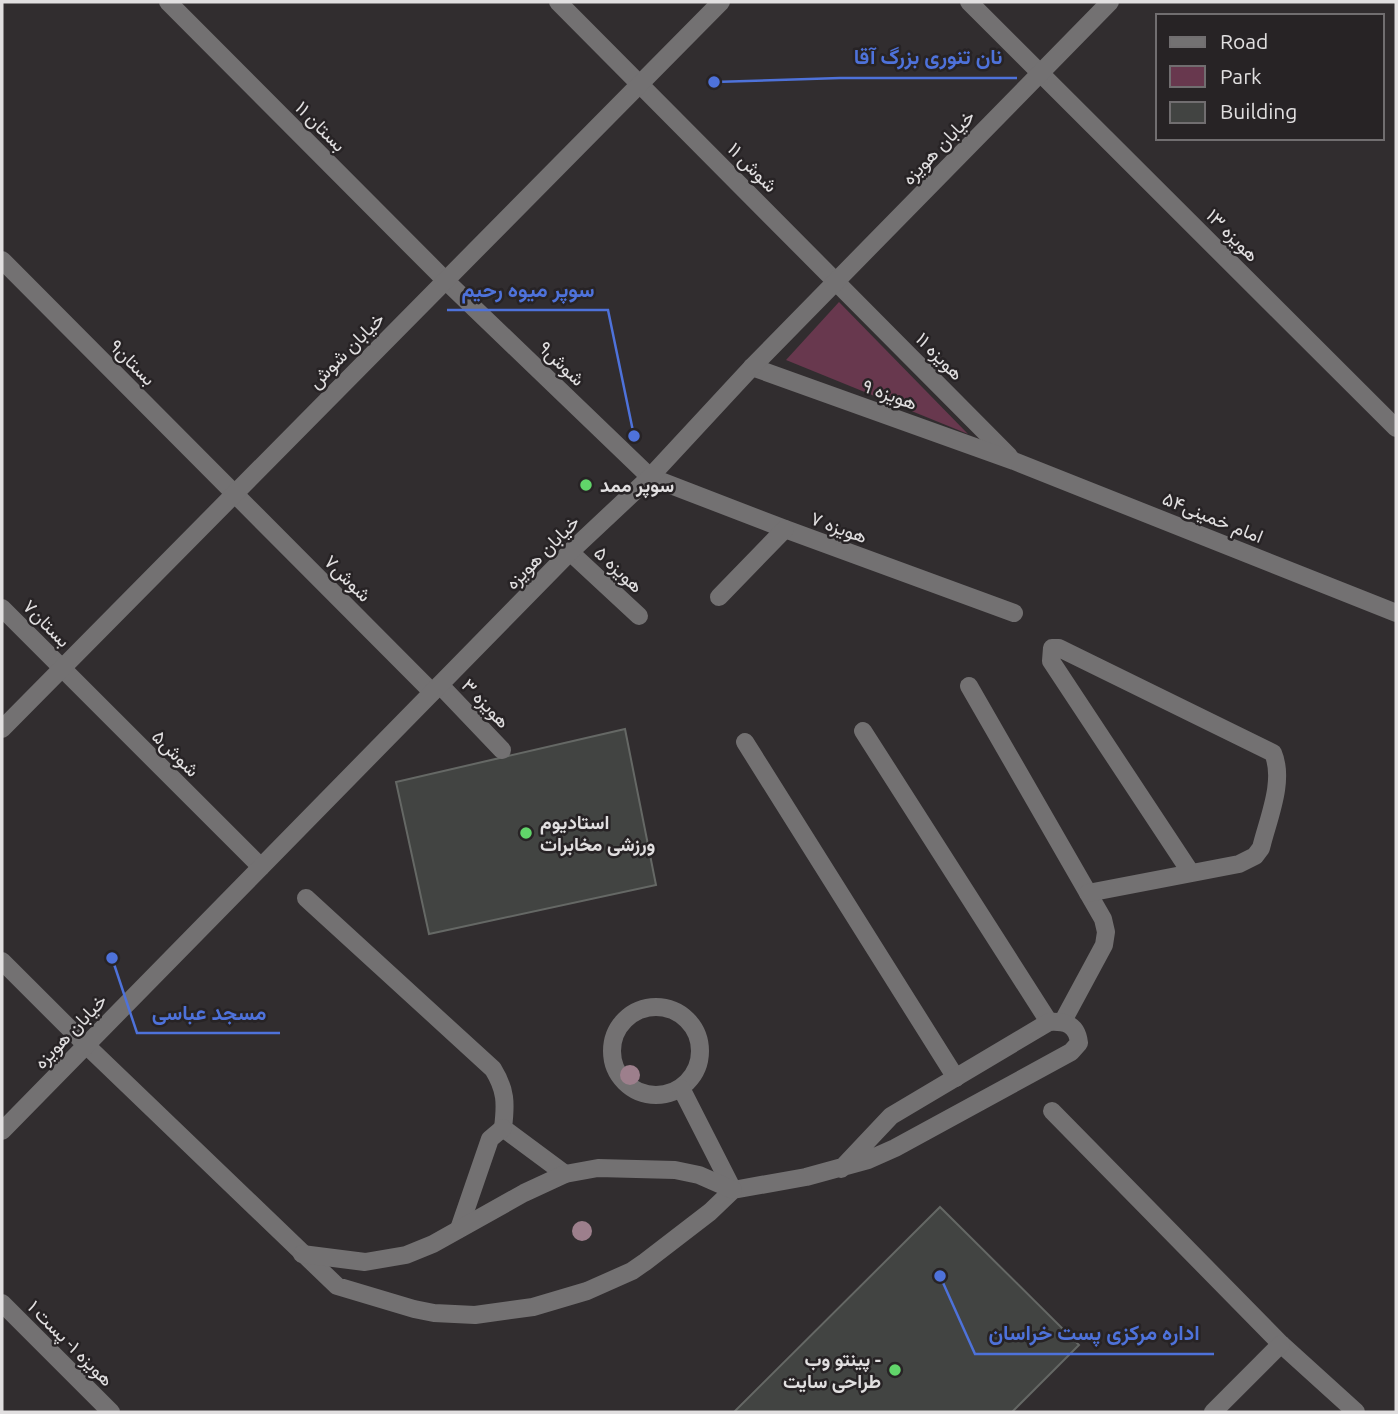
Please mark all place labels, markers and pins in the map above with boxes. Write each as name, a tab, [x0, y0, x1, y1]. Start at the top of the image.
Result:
callout: نان تنوری بزرگ آقا	[840, 36, 1017, 78]
callout: سوپر میوه رحیم	[447, 268, 608, 310]
place label: سوپر ممد	[600, 474, 674, 499]
marker: سوپر ممد	[578, 477, 594, 493]
place label: استادیوم ورزشی مخابرات	[540, 811, 656, 857]
marker: استادیوم ورزشی مخابرات	[518, 825, 534, 841]
callout: مسجد عباسی	[137, 991, 280, 1033]
callout: اداره مرکزی پست خراسان	[975, 1312, 1214, 1354]
place label: پینتو وب - طراحی سایت	[783, 1348, 881, 1394]
marker: پینتو وب - طراحی سایت	[887, 1362, 903, 1378]

